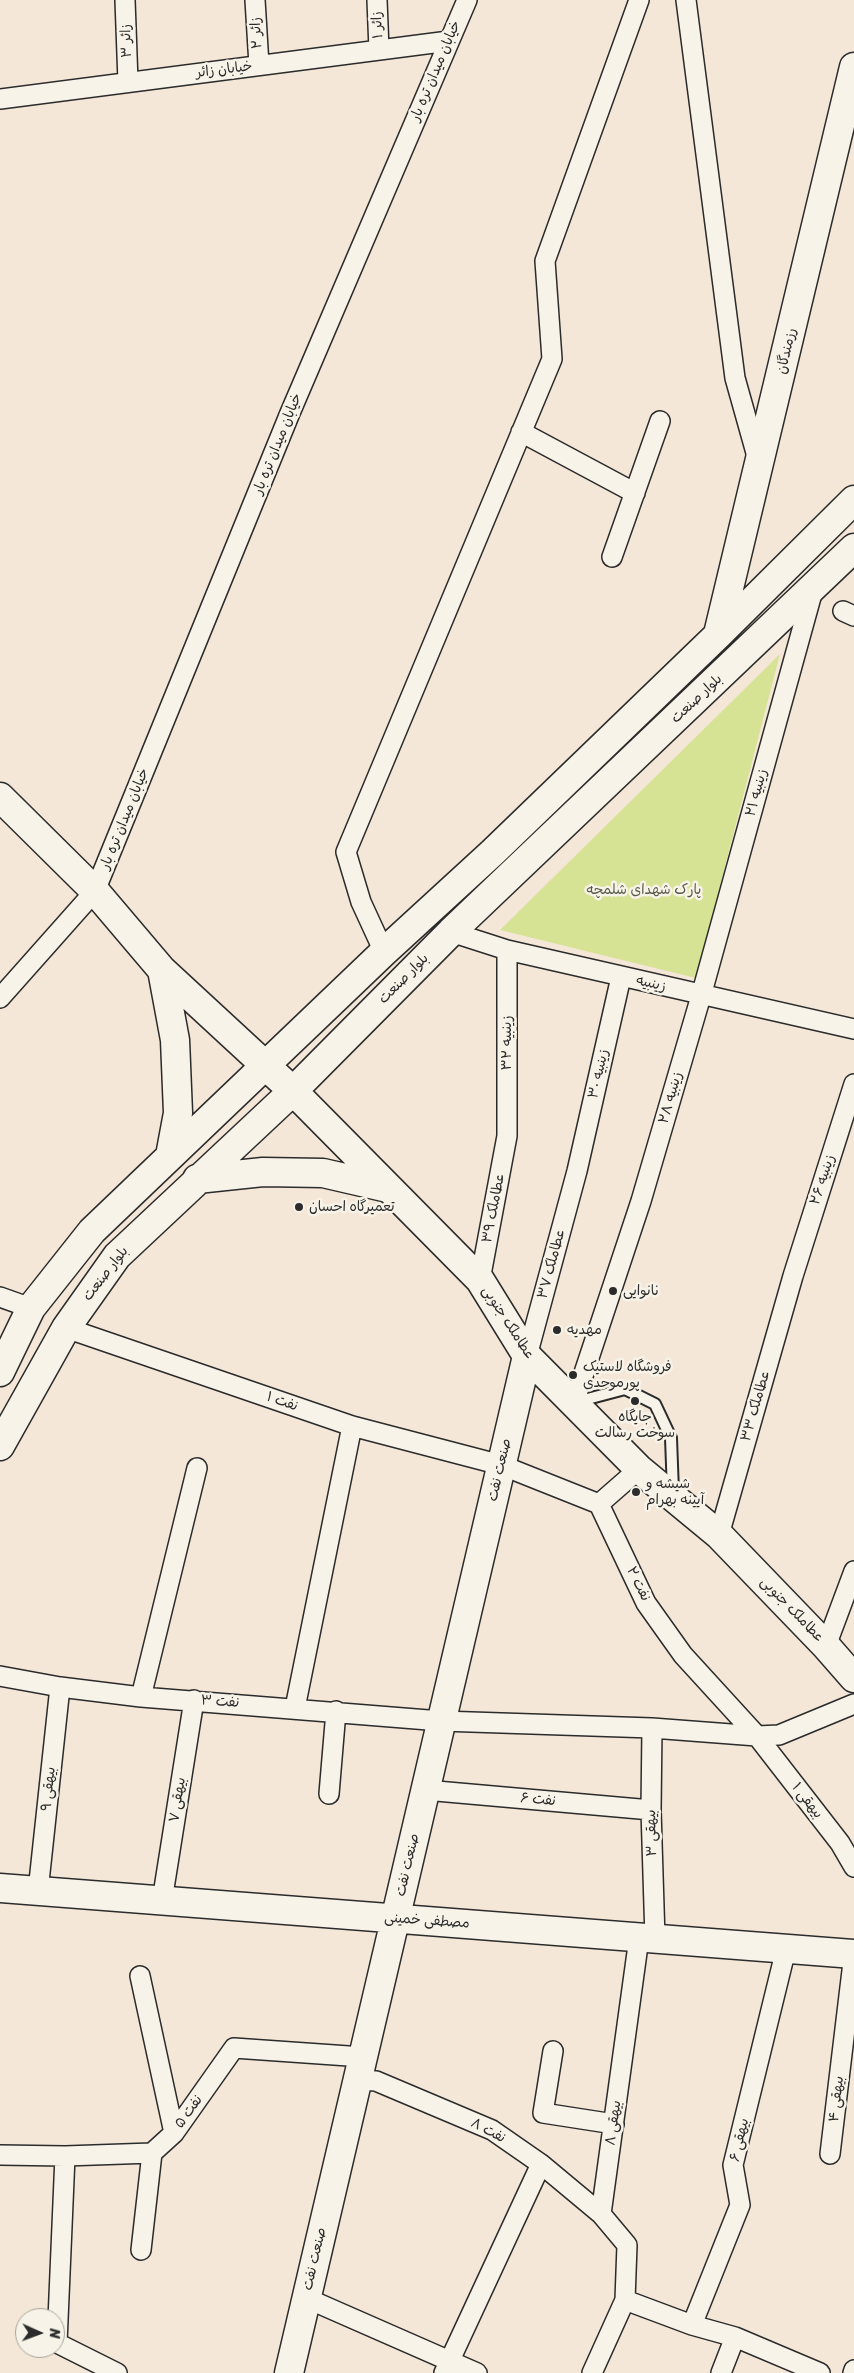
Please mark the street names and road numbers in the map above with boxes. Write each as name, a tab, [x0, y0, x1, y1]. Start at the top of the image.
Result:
street label: زائر ۱	[369, 11, 387, 39]
street label: زائر ۲	[248, 17, 266, 49]
street label: خیابان میدان تره بار	[407, 18, 465, 124]
street label: زائر ۳	[118, 24, 136, 58]
street label: خیابان زائر	[195, 58, 253, 82]
street label: رزمندگان	[774, 326, 800, 376]
street label: خیابان میدان تره بار	[250, 391, 306, 497]
street label: بلوار صنعت	[668, 671, 726, 727]
street label: خیابان میدان تره بار	[97, 766, 153, 872]
street label: زینبیه ۲۱	[743, 767, 771, 819]
street label: بلوار صنعت	[375, 950, 433, 1008]
street label: زینبیه	[634, 972, 668, 996]
street label: زینبیه ۳۲	[499, 1016, 515, 1070]
street label: زینبیه ۳۰	[585, 1048, 613, 1100]
street label: زینبیه ۲۸	[656, 1070, 686, 1126]
street label: زینبیه ۲۶	[807, 1153, 839, 1207]
street label: عطاملک ۳۹	[479, 1172, 509, 1244]
street label: عطاملک ۳۷	[535, 1227, 569, 1301]
street label: بلوار صنعت	[80, 1244, 132, 1304]
street label: عطاملک جنوبی	[478, 1283, 538, 1363]
street label: عطاملک ۳۳	[738, 1368, 774, 1444]
street label: نفت ۱	[264, 1389, 300, 1415]
street label: صنعت نفت	[485, 1437, 515, 1503]
street label: نفت ۲	[622, 1564, 654, 1604]
street label: عطاملک جنوبی	[757, 1574, 827, 1646]
street label: نفت ۳	[200, 1692, 240, 1712]
street label: بیهقی ۹	[38, 1766, 60, 1812]
street label: بیهقی ۷	[166, 1776, 190, 1824]
street label: بیهقی ۱	[788, 1780, 826, 1822]
street label: نفت ۶	[520, 1790, 556, 1810]
street label: بیهقی ۳	[643, 1809, 661, 1857]
street label: صنعت نفت	[393, 1832, 423, 1898]
street label: مصطفی خمینی	[384, 1910, 470, 1932]
street label: بیهقی ۴	[826, 2075, 848, 2123]
street label: نفت ۵	[171, 2092, 207, 2132]
street label: بیهقی ۸	[603, 2099, 625, 2147]
street label: نفت ۸	[468, 2115, 508, 2147]
street label: بیهقی ۶	[727, 2117, 753, 2163]
street label: صنعت نفت	[300, 2226, 330, 2292]

